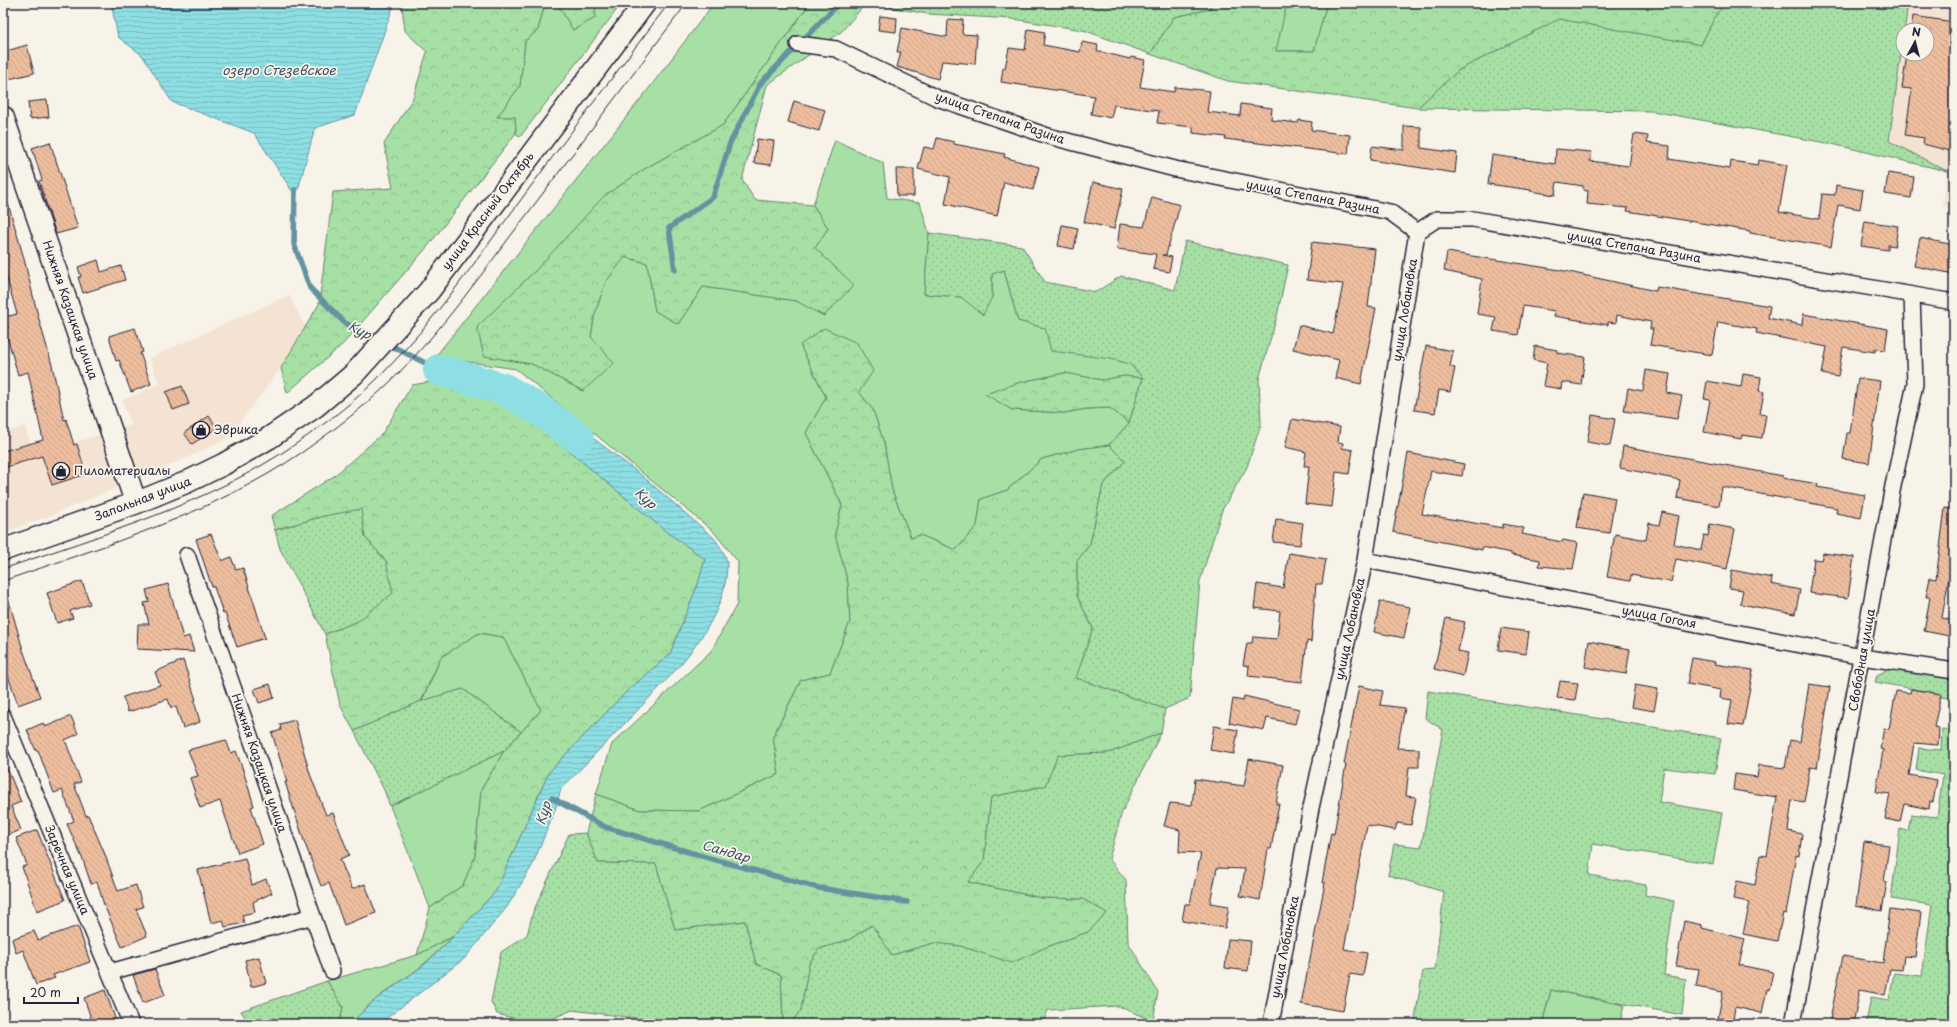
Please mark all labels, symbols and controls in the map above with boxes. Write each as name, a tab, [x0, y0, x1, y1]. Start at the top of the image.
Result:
north arrow	[1895, 22, 1935, 62]
text: N	[1911, 23, 1922, 41]
water label: озеро Стезевское	[222, 60, 336, 79]
street label: улица Степана Разина	[933, 86, 1068, 148]
street label: улица Красный Октябрь	[437, 148, 538, 273]
street label: улица Степана Разина	[1245, 174, 1382, 218]
street label: улица Степана Разина	[1566, 225, 1703, 267]
street label: Нижняя Казацкая улица	[39, 238, 103, 382]
street label: улица Лобановка	[1387, 257, 1421, 363]
water label: Кур	[345, 316, 376, 344]
shop icon: Эврика	[191, 420, 211, 440]
place label: Эврика	[214, 420, 259, 438]
shop icon: Пиломатериалы	[51, 461, 71, 481]
place label: Пиломатериалы	[74, 461, 171, 479]
street label: Запольная улица	[92, 471, 194, 525]
water label: Кур	[631, 483, 662, 513]
street label: улица Лобановка	[1329, 576, 1369, 682]
street label: улица Гоголя	[1620, 600, 1698, 632]
street label: Свободная улица	[1843, 607, 1879, 713]
street label: Нижняя Казацкая улица	[228, 691, 292, 835]
water label: Кур	[530, 798, 555, 827]
street label: Заречная улица	[41, 822, 95, 918]
water label: Сандар	[700, 835, 753, 867]
street label: улица Лобановка	[1265, 894, 1303, 1000]
scale bar	[24, 979, 78, 1005]
text: 20 m	[30, 983, 61, 1001]

